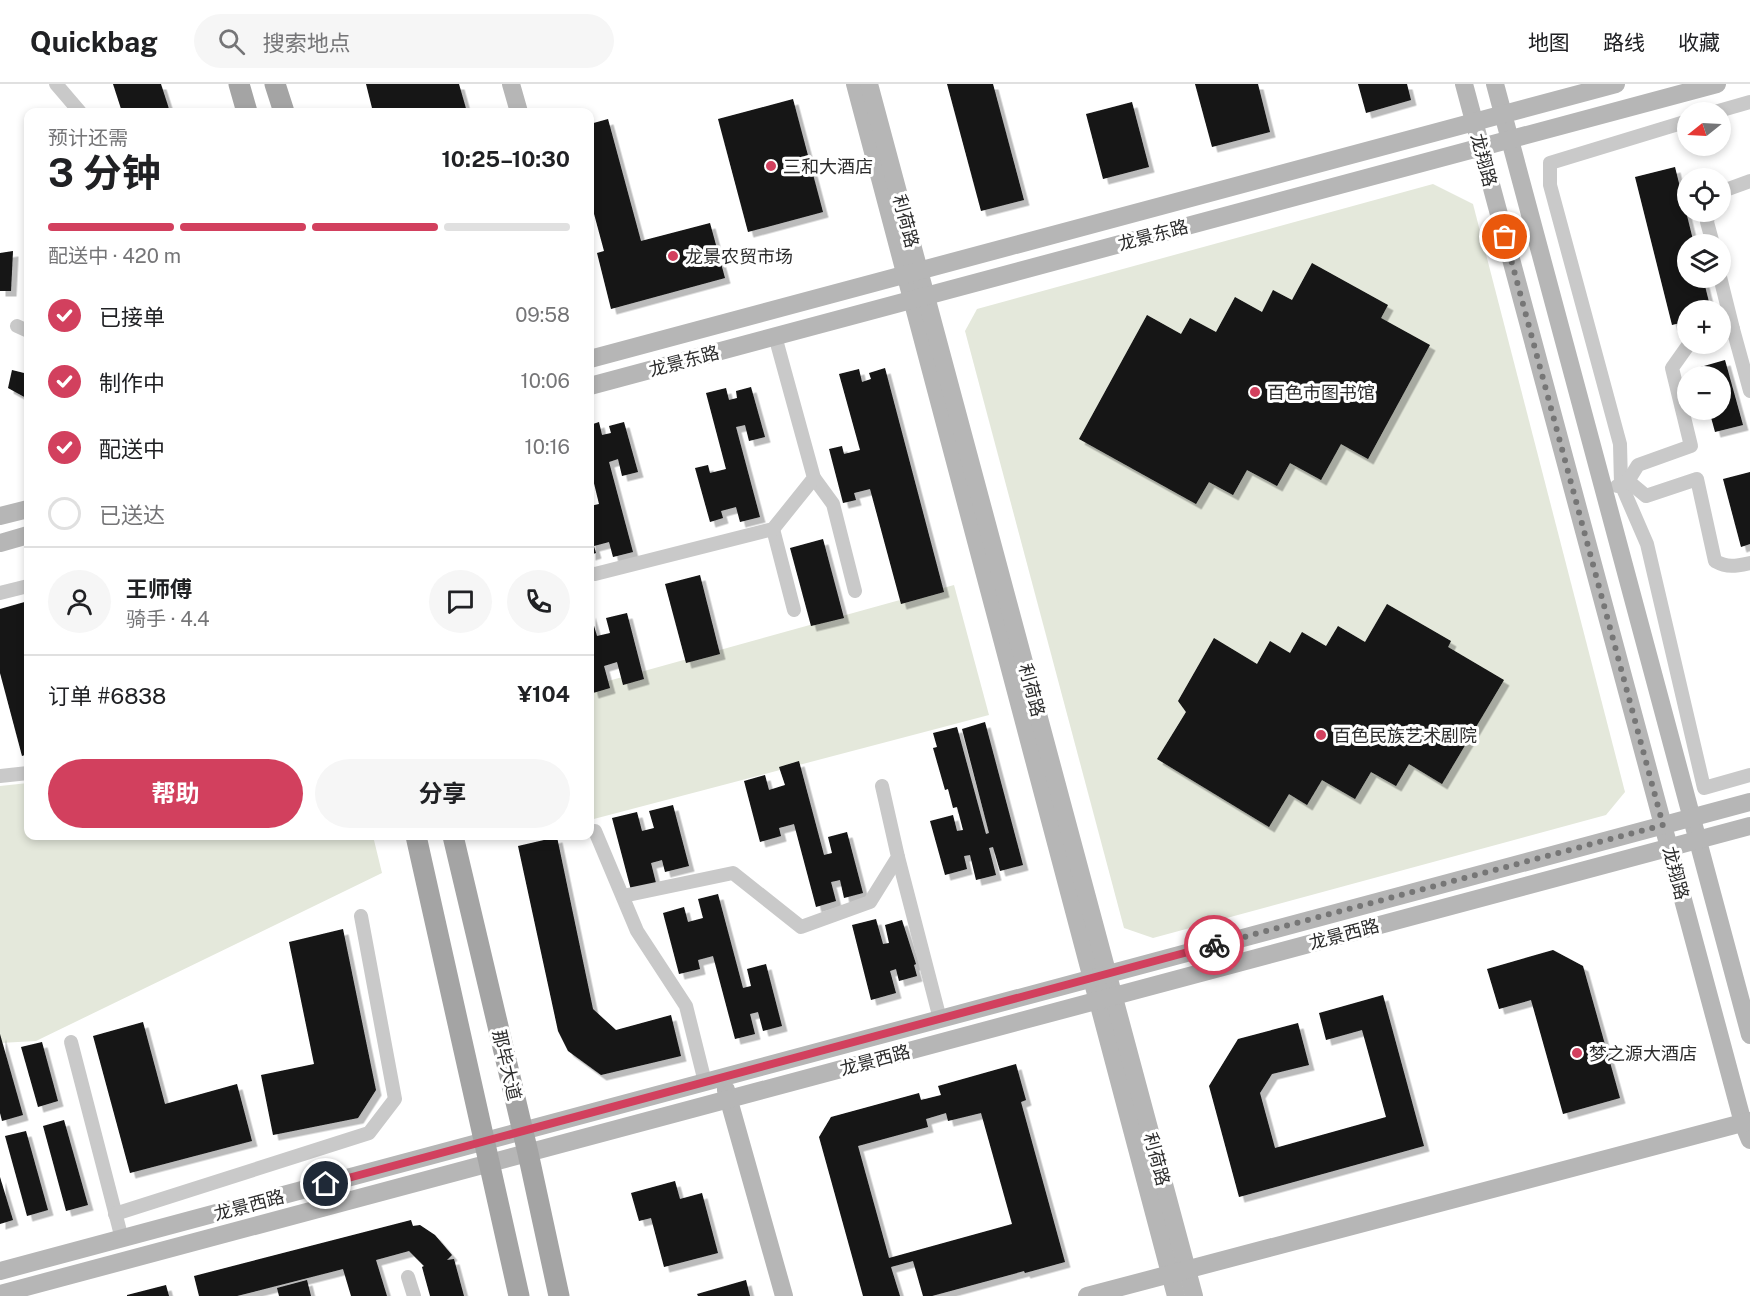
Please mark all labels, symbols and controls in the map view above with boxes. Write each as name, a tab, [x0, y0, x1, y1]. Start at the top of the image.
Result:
search box	[194, 14, 614, 68]
text: Quickbag	[30, 25, 158, 58]
icon: search	[215, 25, 248, 58]
text: 搜索地点	[263, 30, 351, 56]
text: 地图	[1528, 30, 1570, 55]
text: 路线	[1603, 30, 1645, 55]
text: 收藏	[1678, 30, 1720, 55]
north arrow	[1677, 102, 1731, 156]
map controls	[1677, 102, 1731, 420]
text: 预计还需	[48, 126, 128, 150]
street label: 龙翔路	[1467, 131, 1501, 189]
text: 10:25–10:30	[441, 146, 570, 172]
text: 3 分钟	[48, 150, 161, 196]
place label: 三和大酒店	[783, 156, 873, 177]
marker: 三和大酒店	[764, 159, 778, 173]
button: locate	[1677, 168, 1731, 222]
street label: 利荷路	[889, 192, 923, 250]
pin	[1479, 211, 1530, 262]
street label: 龙景东路	[1116, 216, 1190, 254]
icon: bag	[1488, 220, 1521, 253]
button: layers	[1677, 234, 1731, 288]
text: 配送中 · 420 m	[48, 244, 181, 268]
place label: 龙景农贸市场	[685, 246, 793, 267]
marker: 龙景农贸市场	[666, 249, 680, 263]
icon: check	[48, 299, 81, 332]
button: +	[1677, 300, 1731, 354]
text: 09:58	[515, 303, 570, 327]
text: 已接单	[99, 304, 165, 330]
street label: 龙景东路	[647, 342, 721, 380]
icon: check	[48, 365, 81, 398]
button: −	[1677, 366, 1731, 420]
text: 10:06	[521, 369, 570, 393]
text: 制作中	[99, 370, 165, 396]
place label: 百色市图书馆	[1267, 382, 1375, 403]
marker: 百色市图书馆	[1248, 385, 1262, 399]
icon: check	[48, 431, 81, 464]
text: 10:16	[525, 435, 570, 459]
text: 配送中	[99, 436, 165, 462]
text: 已送达	[99, 502, 165, 528]
button: person	[48, 570, 111, 633]
button: chat	[429, 570, 492, 633]
button: phone	[507, 570, 570, 633]
text: 王师傅	[126, 576, 192, 602]
text: 骑手 · 4.4	[126, 607, 210, 631]
street label: 利荷路	[1015, 661, 1049, 719]
text: ¥104	[518, 681, 570, 707]
text: 订单 #6838	[48, 683, 166, 709]
place label: 百色民族艺术剧院	[1333, 725, 1477, 746]
marker: 百色民族艺术剧院	[1314, 728, 1328, 742]
button: 帮助	[48, 759, 303, 828]
button: 分享	[315, 759, 570, 828]
street label: 龙翔路	[1659, 844, 1693, 902]
courier	[1184, 915, 1244, 975]
street label: 龙景西路	[1307, 915, 1381, 953]
icon: bike	[1198, 929, 1231, 962]
street label: 那毕大道	[489, 1028, 525, 1102]
street label: 龙景西路	[838, 1041, 912, 1079]
place label: 梦之源大酒店	[1589, 1043, 1697, 1064]
marker: 梦之源大酒店	[1570, 1046, 1584, 1060]
street label: 利荷路	[1140, 1130, 1174, 1188]
pin	[300, 1158, 351, 1209]
icon: home	[309, 1167, 342, 1200]
street label: 龙景西路	[212, 1186, 286, 1224]

